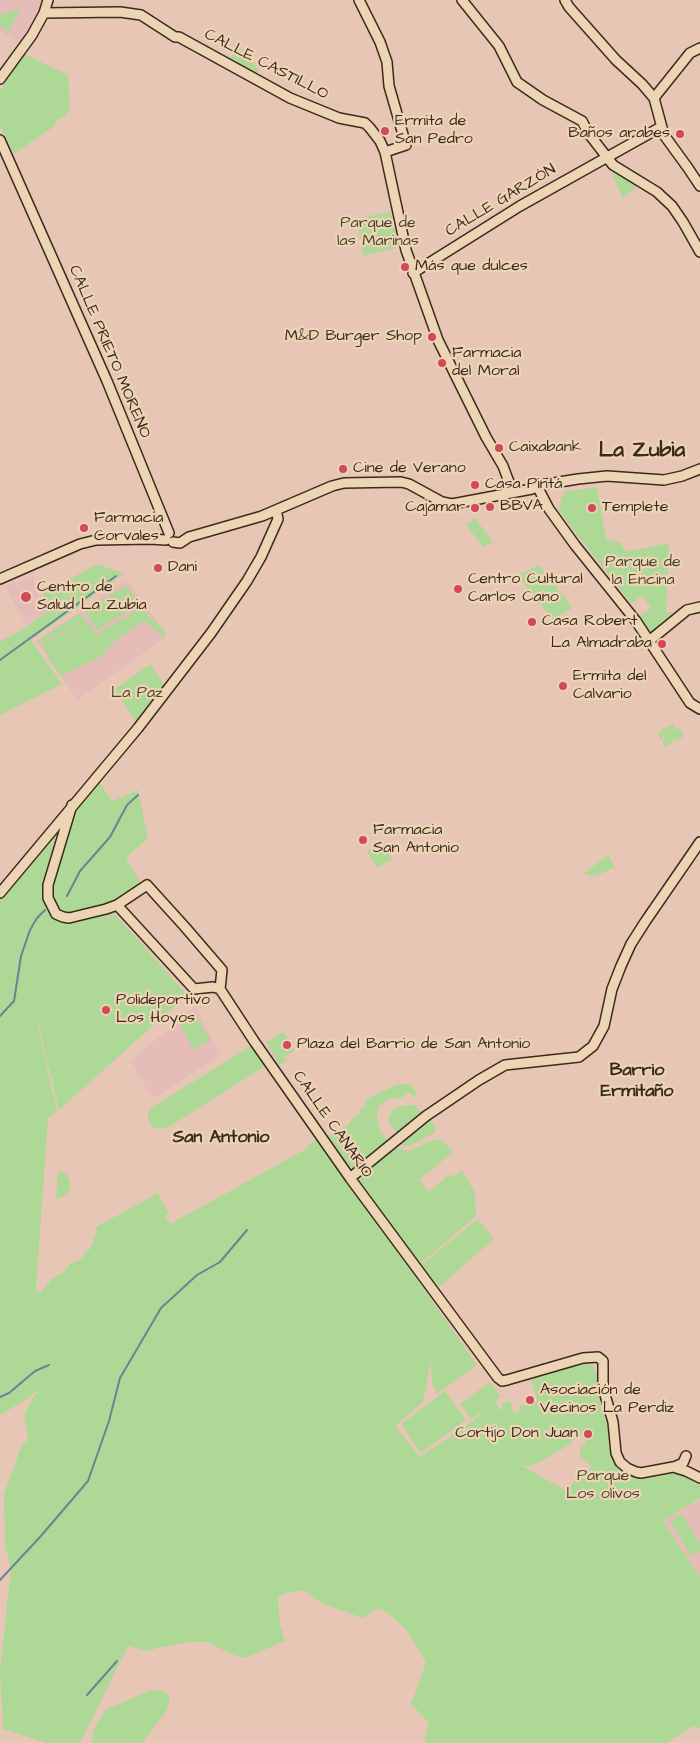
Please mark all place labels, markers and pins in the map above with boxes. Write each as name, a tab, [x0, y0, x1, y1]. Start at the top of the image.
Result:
place label: Ermita de San Pedro	[395, 112, 473, 150]
place label: Baños arabes	[568, 124, 670, 144]
marker: Ermita de San Pedro	[379, 125, 391, 137]
marker: Baños arabes	[674, 128, 686, 140]
place label: Más que dulces	[415, 257, 528, 277]
marker: Más que dulces	[399, 261, 411, 273]
place label: M&D Burger Shop	[285, 327, 422, 347]
marker: M&D Burger Shop	[426, 331, 438, 343]
place label: Farmacia del Moral	[452, 344, 521, 382]
marker: Farmacia del Moral	[436, 357, 448, 369]
place label: Caixabank	[509, 438, 582, 458]
marker: Caixabank	[493, 442, 505, 454]
place label: Cine de Verano	[353, 459, 466, 479]
marker: Cine de Verano	[337, 463, 349, 475]
place label: Casa Pintá	[485, 475, 562, 495]
marker: Casa Pintá	[469, 479, 481, 491]
place label: BBVA	[500, 497, 543, 517]
place label: Cajamar	[405, 498, 465, 518]
place label: Templete	[602, 498, 668, 518]
marker: BBVA	[484, 501, 496, 513]
marker: Cajamar	[469, 502, 481, 514]
marker: Templete	[586, 502, 598, 514]
place label: Farmacia Corvales	[94, 509, 163, 547]
marker: Farmacia Corvales	[78, 522, 90, 534]
place label: Dani	[168, 558, 197, 578]
marker: Dani	[152, 562, 164, 574]
place label: Centro Cultural Carlos Cano	[468, 570, 583, 608]
place label: Centro de Salud La Zubia	[37, 578, 147, 616]
marker: Centro Cultural Carlos Cano	[452, 583, 464, 595]
marker: Centro de Salud La Zubia	[19, 590, 33, 604]
place label: Casa Robert	[542, 612, 637, 632]
marker: Casa Robert	[526, 616, 538, 628]
place label: La Almadraba	[551, 634, 652, 654]
marker: La Almadraba	[656, 638, 668, 650]
place label: Ermita del Calvario	[573, 667, 647, 705]
marker: Ermita del Calvario	[557, 680, 569, 692]
place label: Farmacia San Antonio	[373, 821, 459, 859]
marker: Farmacia San Antonio	[357, 834, 369, 846]
place label: Polideportivo Los Hoyos	[116, 991, 210, 1029]
marker: Polideportivo Los Hoyos	[100, 1004, 112, 1016]
place label: Plaza del Barrio de San Antonio	[297, 1035, 530, 1055]
marker: Plaza del Barrio de San Antonio	[281, 1039, 293, 1051]
place label: Asociación de Vecinos La Perdiz	[540, 1381, 675, 1419]
marker: Asociación de Vecinos La Perdiz	[524, 1394, 536, 1406]
place label: Cortijo Don Juan	[455, 1424, 578, 1444]
marker: Cortijo Don Juan	[582, 1428, 594, 1440]

